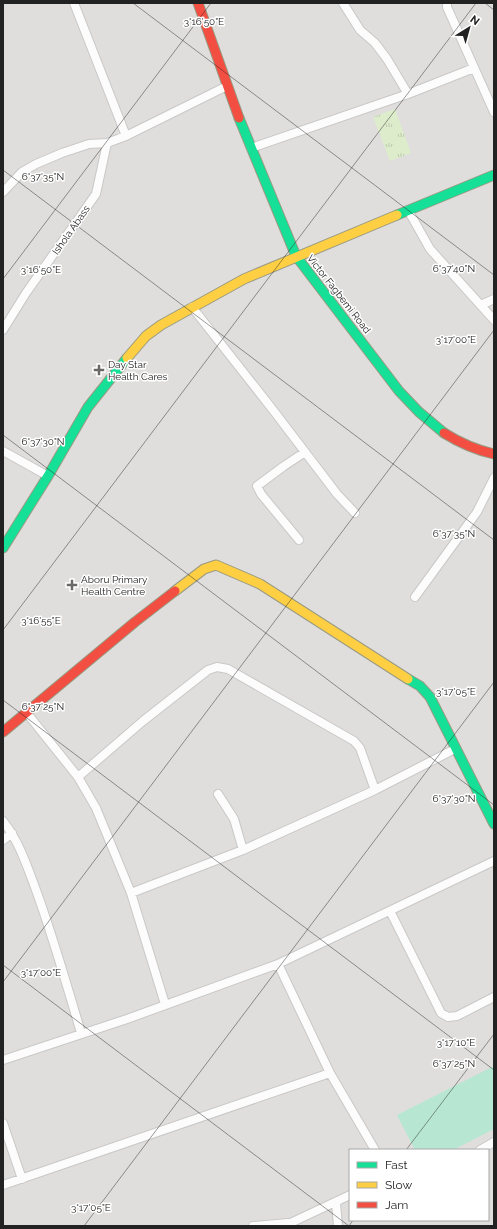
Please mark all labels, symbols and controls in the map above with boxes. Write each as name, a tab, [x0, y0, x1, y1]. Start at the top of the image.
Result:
north arrow	[449, 8, 489, 48]
text: N	[467, 13, 482, 28]
text: 3°16'50"E	[184, 16, 224, 27]
text: 6°37'35"N	[22, 171, 64, 182]
street label: Ishola Abass	[50, 203, 92, 257]
street label: Victor Fagbemi Road	[305, 253, 373, 335]
text: 6°37'40"N	[433, 263, 475, 274]
text: 3°16'50"E	[21, 264, 61, 275]
text: 3°17'00"E	[436, 334, 476, 345]
place label: Day Star Health Cares	[108, 359, 168, 382]
marker: Day Star Health Cares	[93, 364, 105, 376]
text: 6°37'30"N	[21, 436, 65, 447]
text: 6°37'35"N	[433, 528, 475, 539]
place label: Aboru Primary Health Centre	[81, 574, 148, 597]
marker: Aboru Primary Health Centre	[66, 579, 78, 591]
text: 3°16'55"E	[21, 615, 61, 626]
text: 3°17'05"E	[436, 686, 476, 697]
text: 6°37'25"N	[22, 701, 64, 712]
text: 6°37'30"N	[432, 793, 476, 804]
text: 3°17'00"E	[21, 967, 61, 978]
text: 3°17'10"E	[437, 1037, 475, 1048]
text: 6°37'25"N	[433, 1058, 475, 1069]
legend	[349, 1149, 489, 1221]
text: Fast	[385, 1158, 408, 1172]
text: Slow	[385, 1178, 412, 1192]
text: Jam	[385, 1198, 408, 1212]
text: 3°17'05"E	[71, 1202, 111, 1213]

